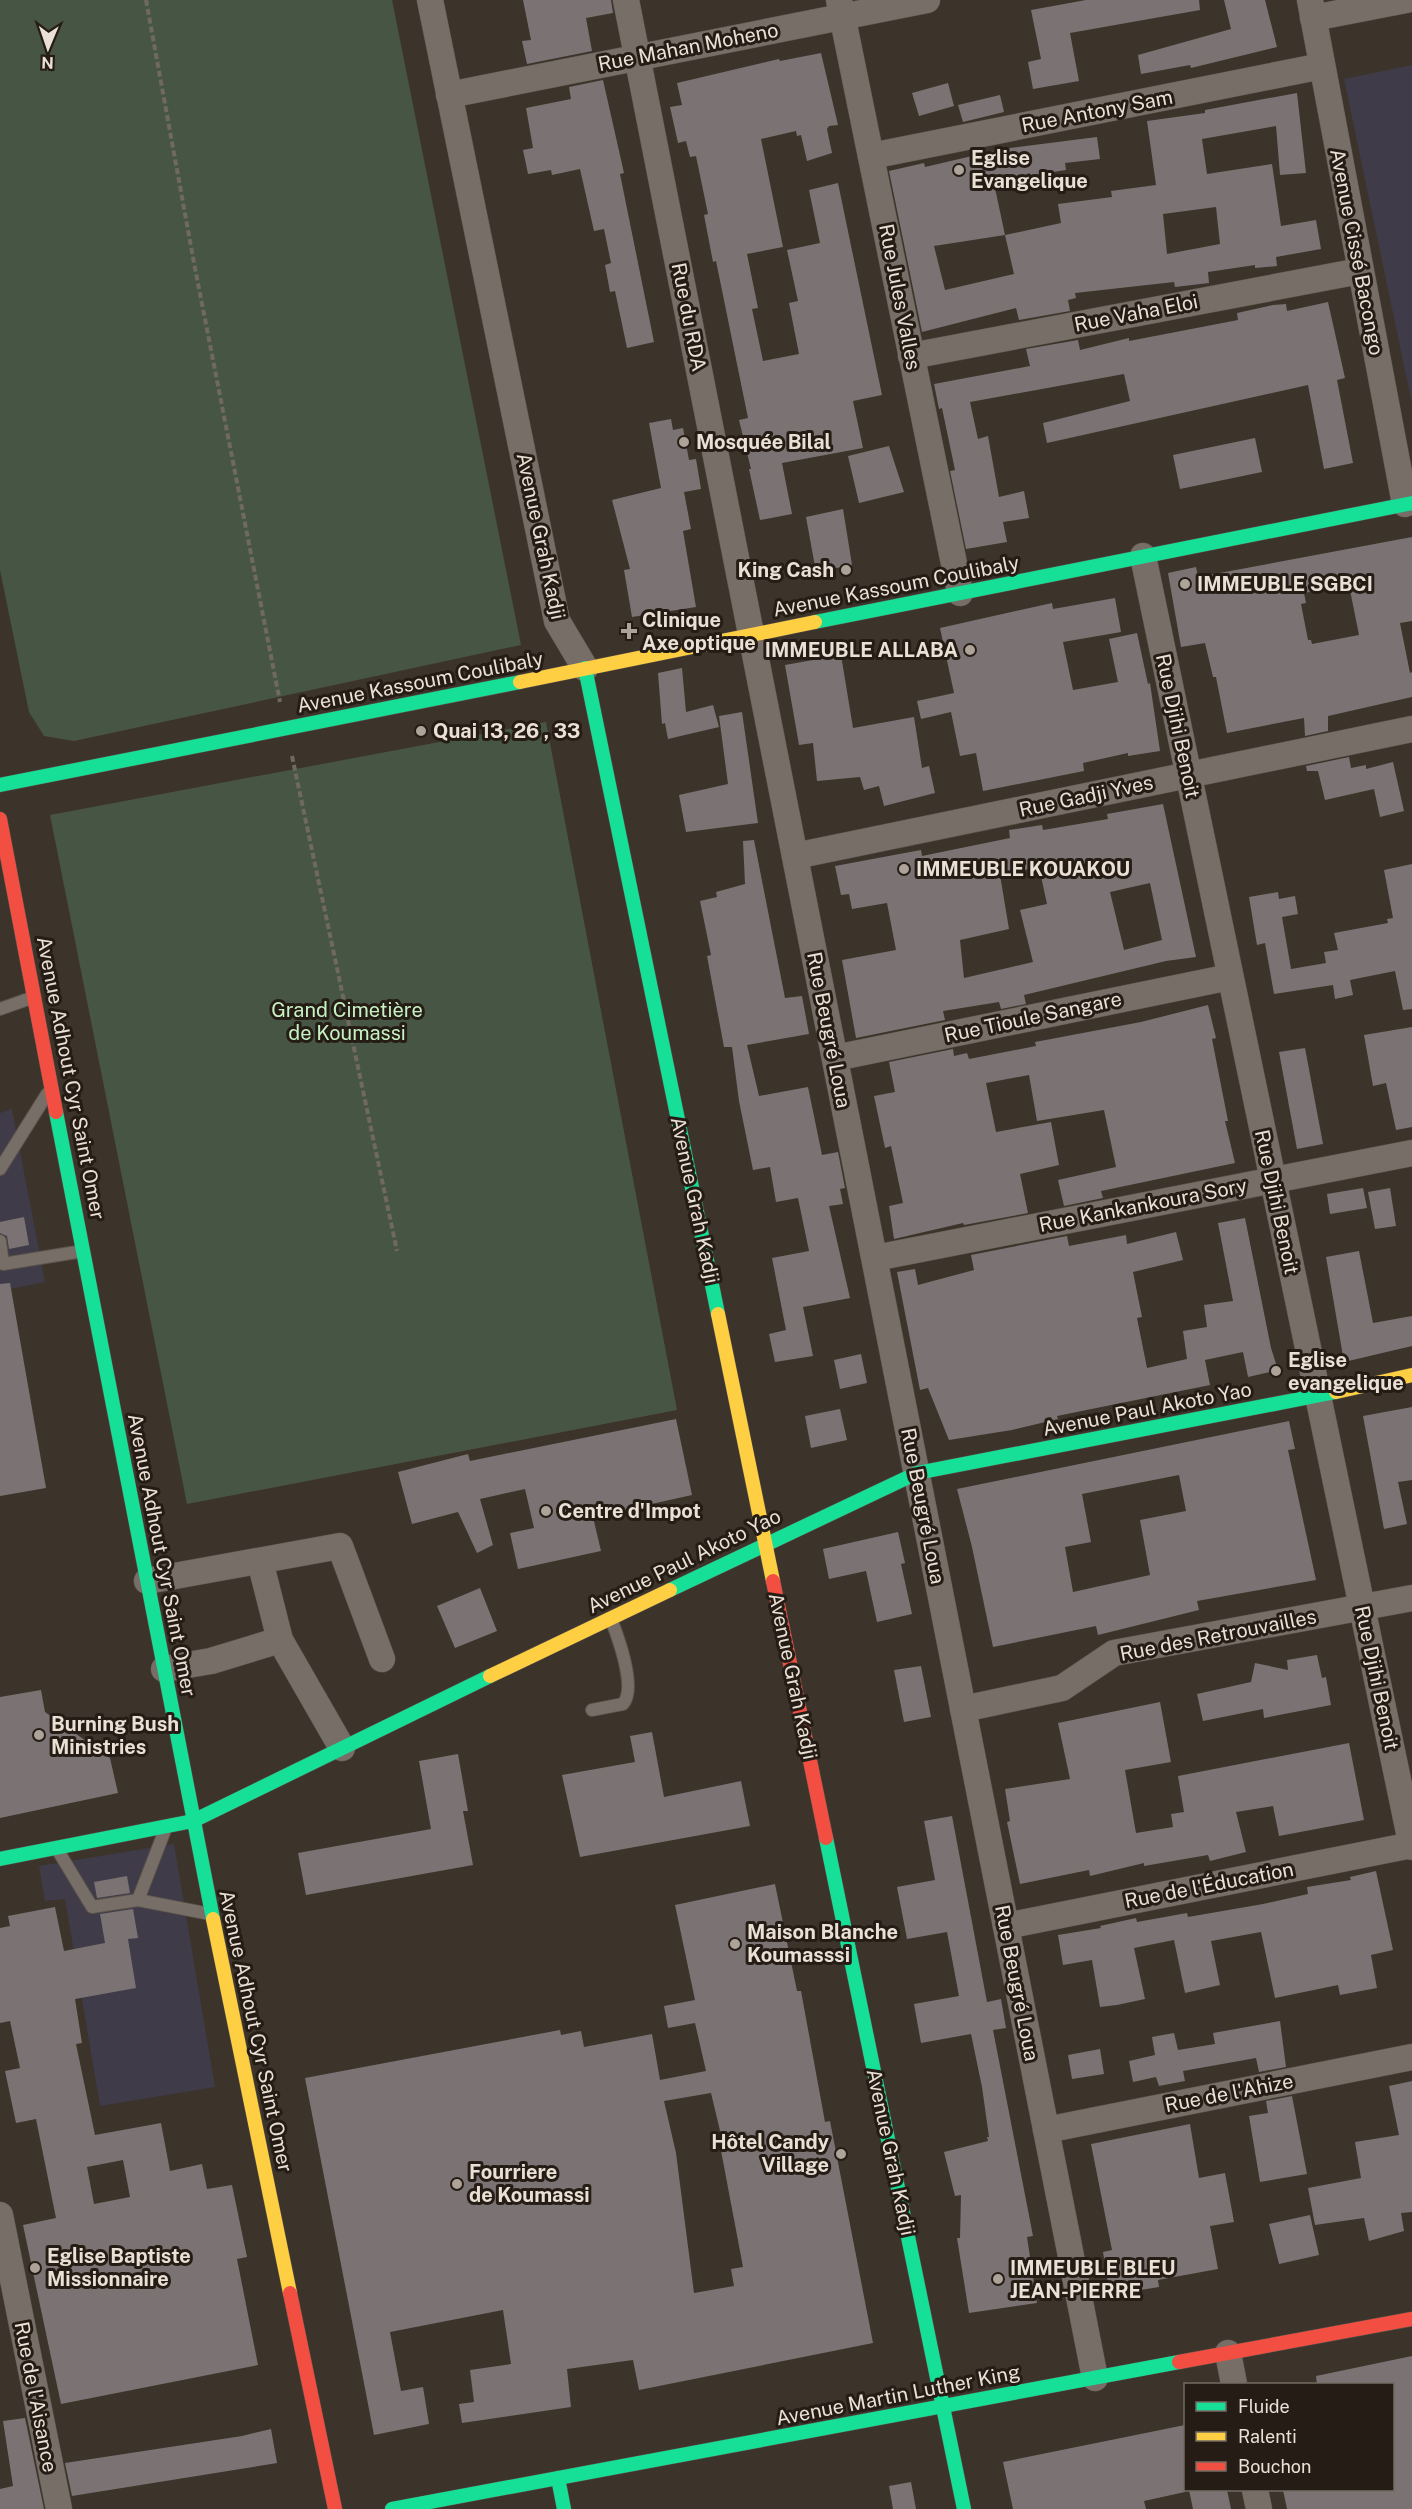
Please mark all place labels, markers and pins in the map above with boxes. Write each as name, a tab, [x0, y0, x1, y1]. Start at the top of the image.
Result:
place label: Eglise Evangelique	[971, 146, 1088, 193]
marker: Eglise Evangelique	[952, 163, 966, 177]
place label: Mosquée Bilal	[696, 430, 831, 454]
marker: Mosquée Bilal	[677, 435, 691, 449]
place label: King Cash	[738, 558, 834, 582]
marker: King Cash	[839, 563, 853, 577]
place label: IMMEUBLE SGBCI	[1197, 572, 1373, 596]
marker: IMMEUBLE SGBCI	[1178, 577, 1192, 591]
place label: Clinique Axe optique	[642, 608, 756, 655]
marker: Clinique Axe optique	[620, 622, 638, 640]
place label: IMMEUBLE ALLABA	[765, 638, 958, 662]
marker: IMMEUBLE ALLABA	[963, 643, 977, 657]
place label: Quai 13, 26 , 33	[433, 719, 580, 743]
marker: Quai 13, 26 , 33	[414, 724, 428, 738]
place label: IMMEUBLE KOUAKOU	[916, 857, 1130, 881]
marker: IMMEUBLE KOUAKOU	[897, 862, 911, 876]
place label: Eglise evangelique	[1288, 1348, 1404, 1395]
marker: Eglise evangelique	[1269, 1364, 1283, 1378]
place label: Centre d'Impot	[558, 1499, 701, 1523]
marker: Centre d'Impot	[539, 1504, 553, 1518]
place label: Burning Bush Ministries	[51, 1712, 179, 1759]
marker: Burning Bush Ministries	[32, 1728, 46, 1742]
place label: Maison Blanche Koumasssi	[747, 1920, 898, 1967]
marker: Maison Blanche Koumasssi	[728, 1937, 742, 1951]
place label: Hôtel Candy Village	[711, 2130, 829, 2177]
marker: Hôtel Candy Village	[834, 2147, 848, 2161]
place label: Fourriere de Koumassi	[469, 2160, 590, 2207]
marker: Fourriere de Koumassi	[450, 2177, 464, 2191]
place label: Eglise Baptiste Missionnaire	[47, 2244, 191, 2291]
place label: IMMEUBLE BLEU JEAN-PIERRE	[1010, 2256, 1175, 2303]
marker: Eglise Baptiste Missionnaire	[28, 2261, 42, 2275]
marker: IMMEUBLE BLEU JEAN-PIERRE	[991, 2272, 1005, 2286]

